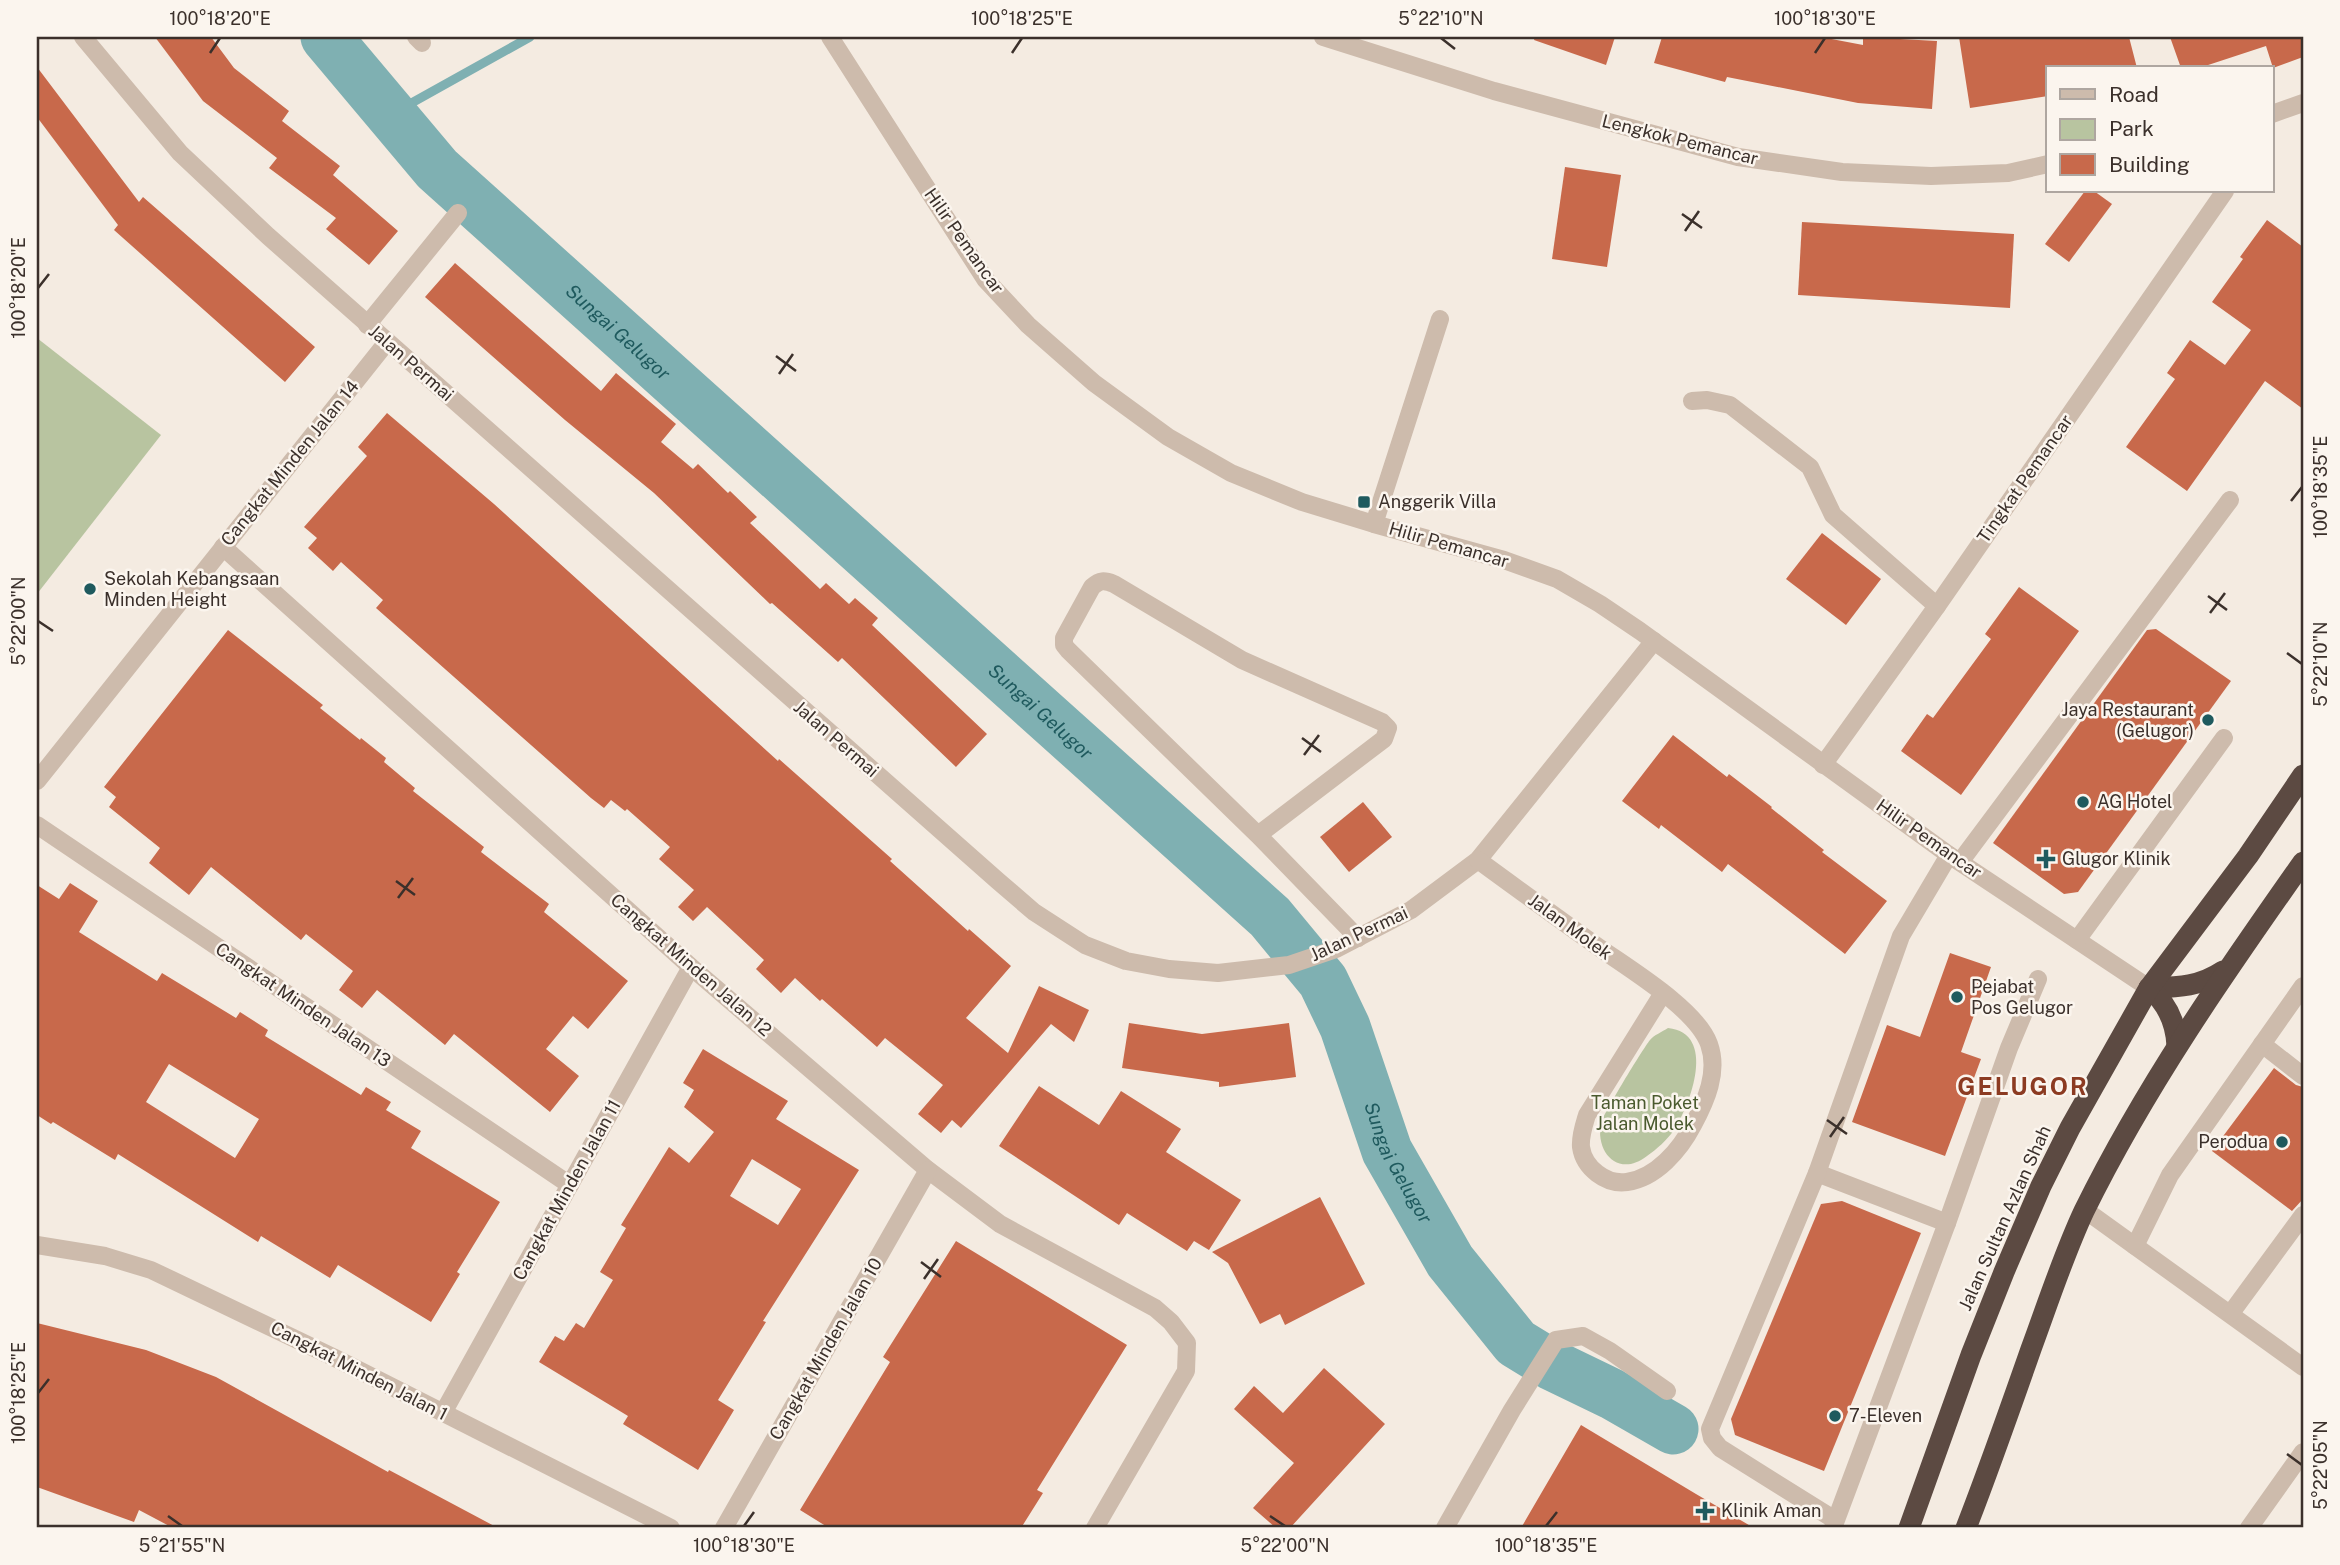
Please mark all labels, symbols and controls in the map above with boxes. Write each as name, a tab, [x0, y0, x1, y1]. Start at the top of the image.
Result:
text: 100°18'20"E	[169, 8, 271, 29]
text: 100°18'25"E	[971, 8, 1073, 29]
text: 5°22'10"N	[1398, 8, 1484, 29]
text: 100°18'30"E	[1774, 8, 1876, 29]
legend	[2046, 66, 2274, 192]
text: Road	[2109, 82, 2159, 107]
street label: Lengkok Pemancar	[1600, 110, 1760, 169]
text: Park	[2109, 116, 2154, 141]
text: Building	[2109, 152, 2190, 177]
street label: Hilir Pemancar	[920, 184, 1009, 297]
text: 100°18'20"E	[8, 237, 29, 339]
water label: Sungai Gelugor	[562, 279, 675, 385]
street label: Jalan Permai	[365, 320, 458, 405]
street label: Cangkat Minden Jalan 14	[216, 376, 363, 550]
street label: Tingkat Pemancar	[1972, 411, 2077, 547]
text: 100°18'35"E	[2310, 436, 2331, 538]
place label: Anggerik Villa	[1378, 491, 1496, 512]
marker: Anggerik Villa	[1356, 494, 1372, 510]
street label: Hilir Pemancar	[1387, 517, 1512, 572]
place label: Sekolah Kebangsaan Minden Height	[104, 568, 279, 610]
text: 5°22'00"N	[8, 577, 29, 665]
marker: Sekolah Kebangsaan Minden Height	[82, 581, 98, 597]
text: 5°22'10"N	[2310, 621, 2331, 707]
water label: Sungai Gelugor	[984, 659, 1098, 764]
street label: Jalan Permai	[790, 696, 883, 781]
place label: Jaya Restaurant (Gelugor)	[2062, 699, 2194, 741]
marker: Jaya Restaurant (Gelugor)	[2200, 712, 2216, 728]
place label: AG Hotel	[2097, 791, 2173, 812]
street label: Hilir Pemancar	[1873, 794, 1986, 883]
marker: AG Hotel	[2075, 794, 2091, 810]
place label: Glugor Klinik	[2062, 848, 2171, 869]
marker: Glugor Klinik	[2036, 849, 2056, 869]
street label: Cangkat Minden Jalan 12	[607, 889, 776, 1040]
street label: Jalan Molek	[1524, 889, 1616, 964]
street label: Jalan Permai	[1307, 902, 1411, 965]
street label: Cangkat Minden Jalan 13	[212, 938, 395, 1071]
place label: Pejabat Pos Gelugor	[1971, 976, 2073, 1018]
marker: Pejabat Pos Gelugor	[1949, 989, 1965, 1005]
district label: GELUGOR	[1957, 1072, 2089, 1100]
park label: Taman Poket Jalan Molek	[1591, 1092, 1699, 1134]
street label: Cangkat Minden Jalan 11	[508, 1096, 625, 1284]
water label: Sungai Gelugor	[1360, 1099, 1437, 1228]
street label: Jalan Sultan Azlan Shah	[1954, 1122, 2055, 1314]
place label: Perodua	[2198, 1131, 2268, 1152]
marker: Perodua	[2274, 1134, 2290, 1150]
street label: Cangkat Minden Jalan 10	[765, 1254, 886, 1443]
street label: Cangkat Minden Jalan 1	[267, 1317, 451, 1424]
text: 100°18'25"E	[8, 1342, 29, 1444]
place label: 7-Eleven	[1849, 1405, 1922, 1426]
marker: 7-Eleven	[1827, 1408, 1843, 1424]
text: 5°22'05"N	[2310, 1420, 2331, 1510]
place label: Klinik Aman	[1721, 1500, 1821, 1521]
marker: Klinik Aman	[1695, 1501, 1715, 1521]
text: 5°21'55"N	[139, 1535, 225, 1556]
text: 100°18'30"E	[693, 1535, 795, 1556]
text: 5°22'00"N	[1241, 1535, 1329, 1556]
text: 100°18'35"E	[1495, 1535, 1597, 1556]

